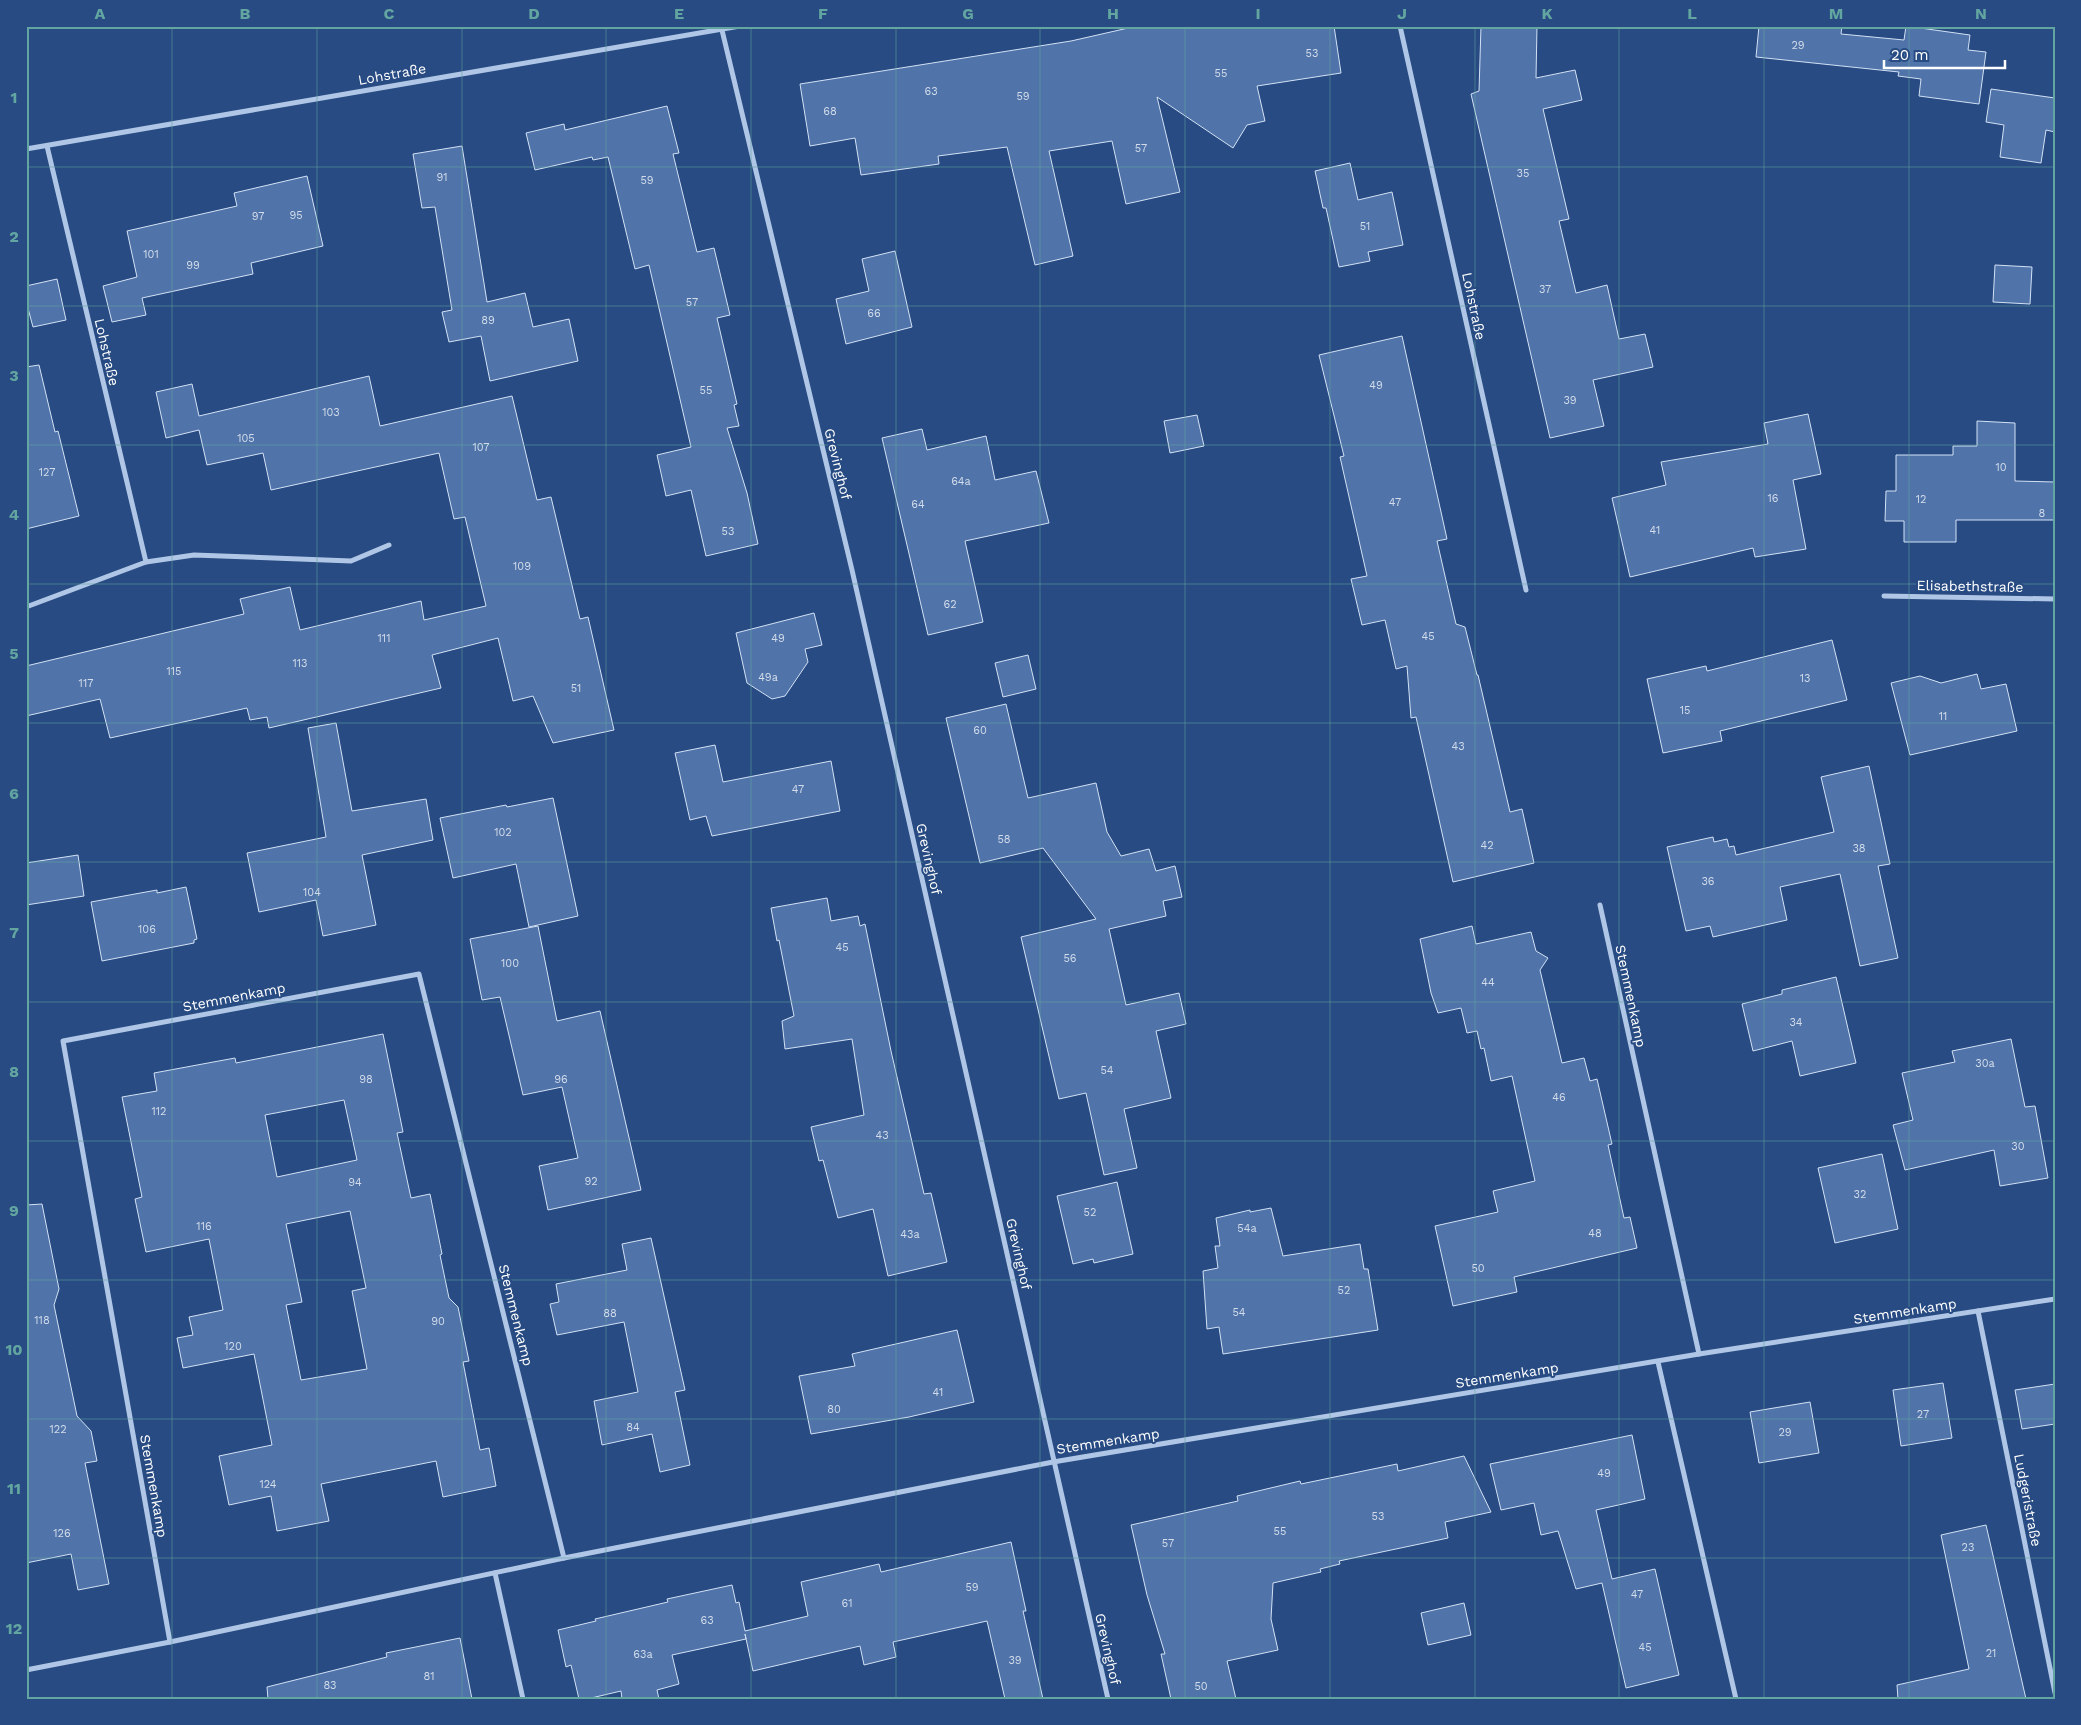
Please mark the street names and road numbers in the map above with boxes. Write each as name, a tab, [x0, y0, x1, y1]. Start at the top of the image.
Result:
street label: Lohstraße	[357, 60, 427, 88]
street label: Lohstraße	[1459, 271, 1489, 341]
street label: Lohstraße	[91, 317, 123, 387]
street label: Grevinghof	[821, 427, 855, 502]
street label: Elisabethstraße	[1916, 577, 2024, 595]
street label: Grevinghof	[913, 822, 945, 897]
street label: Stemmenkamp	[1612, 943, 1650, 1049]
street label: Stemmenkamp	[181, 979, 287, 1015]
street label: Grevinghof	[1003, 1217, 1035, 1292]
street label: Stemmenkamp	[496, 1263, 536, 1367]
street label: Stemmenkamp	[1852, 1295, 1958, 1327]
street label: Stemmenkamp	[1454, 1359, 1560, 1391]
street label: Stemmenkamp	[1055, 1425, 1161, 1457]
street label: Stemmenkamp	[137, 1433, 171, 1539]
street label: Ludgeristraße	[2011, 1452, 2045, 1548]
street label: Grevinghof	[1092, 1612, 1124, 1687]

